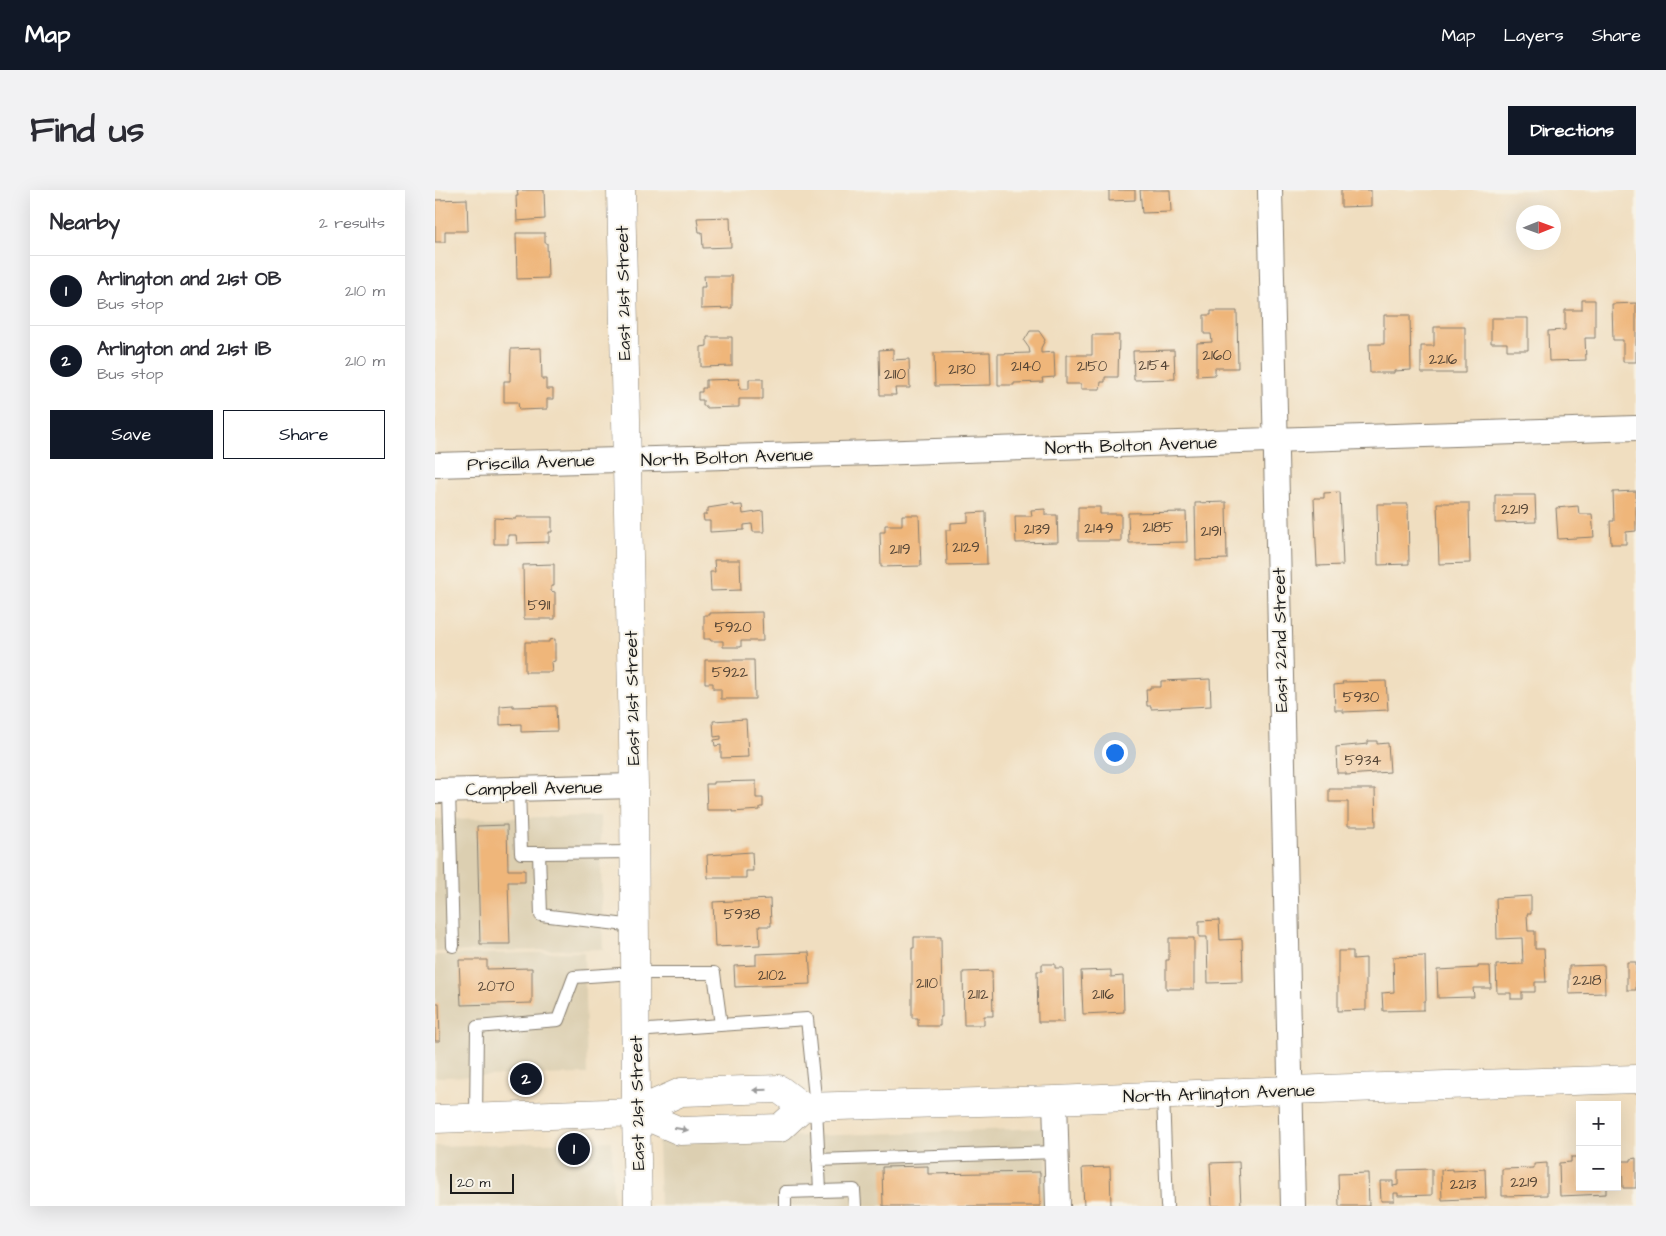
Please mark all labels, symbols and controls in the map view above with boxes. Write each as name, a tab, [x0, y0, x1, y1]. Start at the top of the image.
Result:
text: Map	[25, 18, 70, 52]
text: Map	[1441, 23, 1475, 48]
text: Layers	[1503, 23, 1564, 48]
text: Share	[1592, 23, 1641, 48]
text: Find us	[30, 106, 144, 155]
button: Directions	[1508, 106, 1636, 155]
north arrow	[1516, 205, 1561, 250]
text: Nearby	[50, 208, 120, 237]
text: 2 results	[319, 212, 385, 234]
street label: East 21st Street	[610, 225, 637, 361]
text: Arlington and 21st OB	[97, 266, 281, 293]
text: 1	[65, 280, 67, 302]
text: 210 m	[345, 280, 385, 302]
text: Bus stop	[97, 293, 163, 315]
text: Arlington and 21st IB	[97, 336, 271, 363]
house number: 2160	[1202, 345, 1232, 366]
house number: 2216	[1429, 349, 1458, 370]
text: 2	[61, 350, 71, 372]
text: 210 m	[345, 350, 385, 372]
house number: 2154	[1138, 355, 1170, 376]
house number: 2140	[1011, 356, 1042, 377]
house number: 2150	[1077, 356, 1108, 377]
house number: 2130	[948, 359, 976, 380]
text: Bus stop	[97, 363, 163, 385]
house number: 2110	[884, 364, 906, 385]
button: Save	[50, 410, 213, 459]
button: Share	[223, 410, 385, 459]
street label: North Bolton Avenue	[1044, 430, 1218, 461]
street label: North Bolton Avenue	[640, 442, 814, 473]
street label: Priscilla Avenue	[467, 448, 596, 477]
house number: 2219	[1501, 499, 1529, 520]
house number: 2185	[1143, 517, 1174, 538]
house number: 2149	[1084, 518, 1114, 539]
house number: 2139	[1024, 519, 1050, 540]
house number: 2191	[1201, 521, 1222, 542]
house number: 2129	[952, 537, 980, 558]
house number: 2119	[890, 539, 910, 560]
street label: East 22nd Street	[1267, 567, 1294, 713]
house number: 5911	[528, 595, 551, 616]
house number: 5920	[714, 617, 752, 638]
street label: East 21st Street	[619, 630, 646, 766]
house number: 5922	[712, 662, 749, 683]
house number: 5930	[1343, 687, 1380, 708]
your location	[1102, 740, 1128, 766]
house number: 5934	[1344, 750, 1382, 771]
street label: Campbell Avenue	[465, 775, 603, 802]
house number: 5938	[724, 904, 761, 925]
house number: 2102	[758, 965, 787, 986]
house number: 2218	[1573, 970, 1602, 991]
house number: 2110	[916, 973, 938, 994]
house number: 2070	[478, 976, 515, 997]
house number: 2112	[967, 984, 989, 1005]
house number: 2116	[1092, 984, 1115, 1005]
street label: East 21st Street	[624, 1035, 651, 1171]
pin: 2	[510, 1060, 542, 1098]
street label: North Arlington Avenue	[1123, 1078, 1316, 1110]
one-way arrow	[752, 1086, 768, 1094]
map controls	[1576, 1101, 1621, 1191]
button: +	[1576, 1101, 1621, 1146]
one-way arrow	[673, 1126, 689, 1134]
pin: 1	[558, 1130, 590, 1168]
button: −	[1576, 1146, 1621, 1191]
scale bar	[450, 1171, 514, 1194]
house number: 2219	[1510, 1172, 1538, 1193]
text: 20 m	[457, 1173, 490, 1193]
house number: 2213	[1450, 1174, 1477, 1195]

